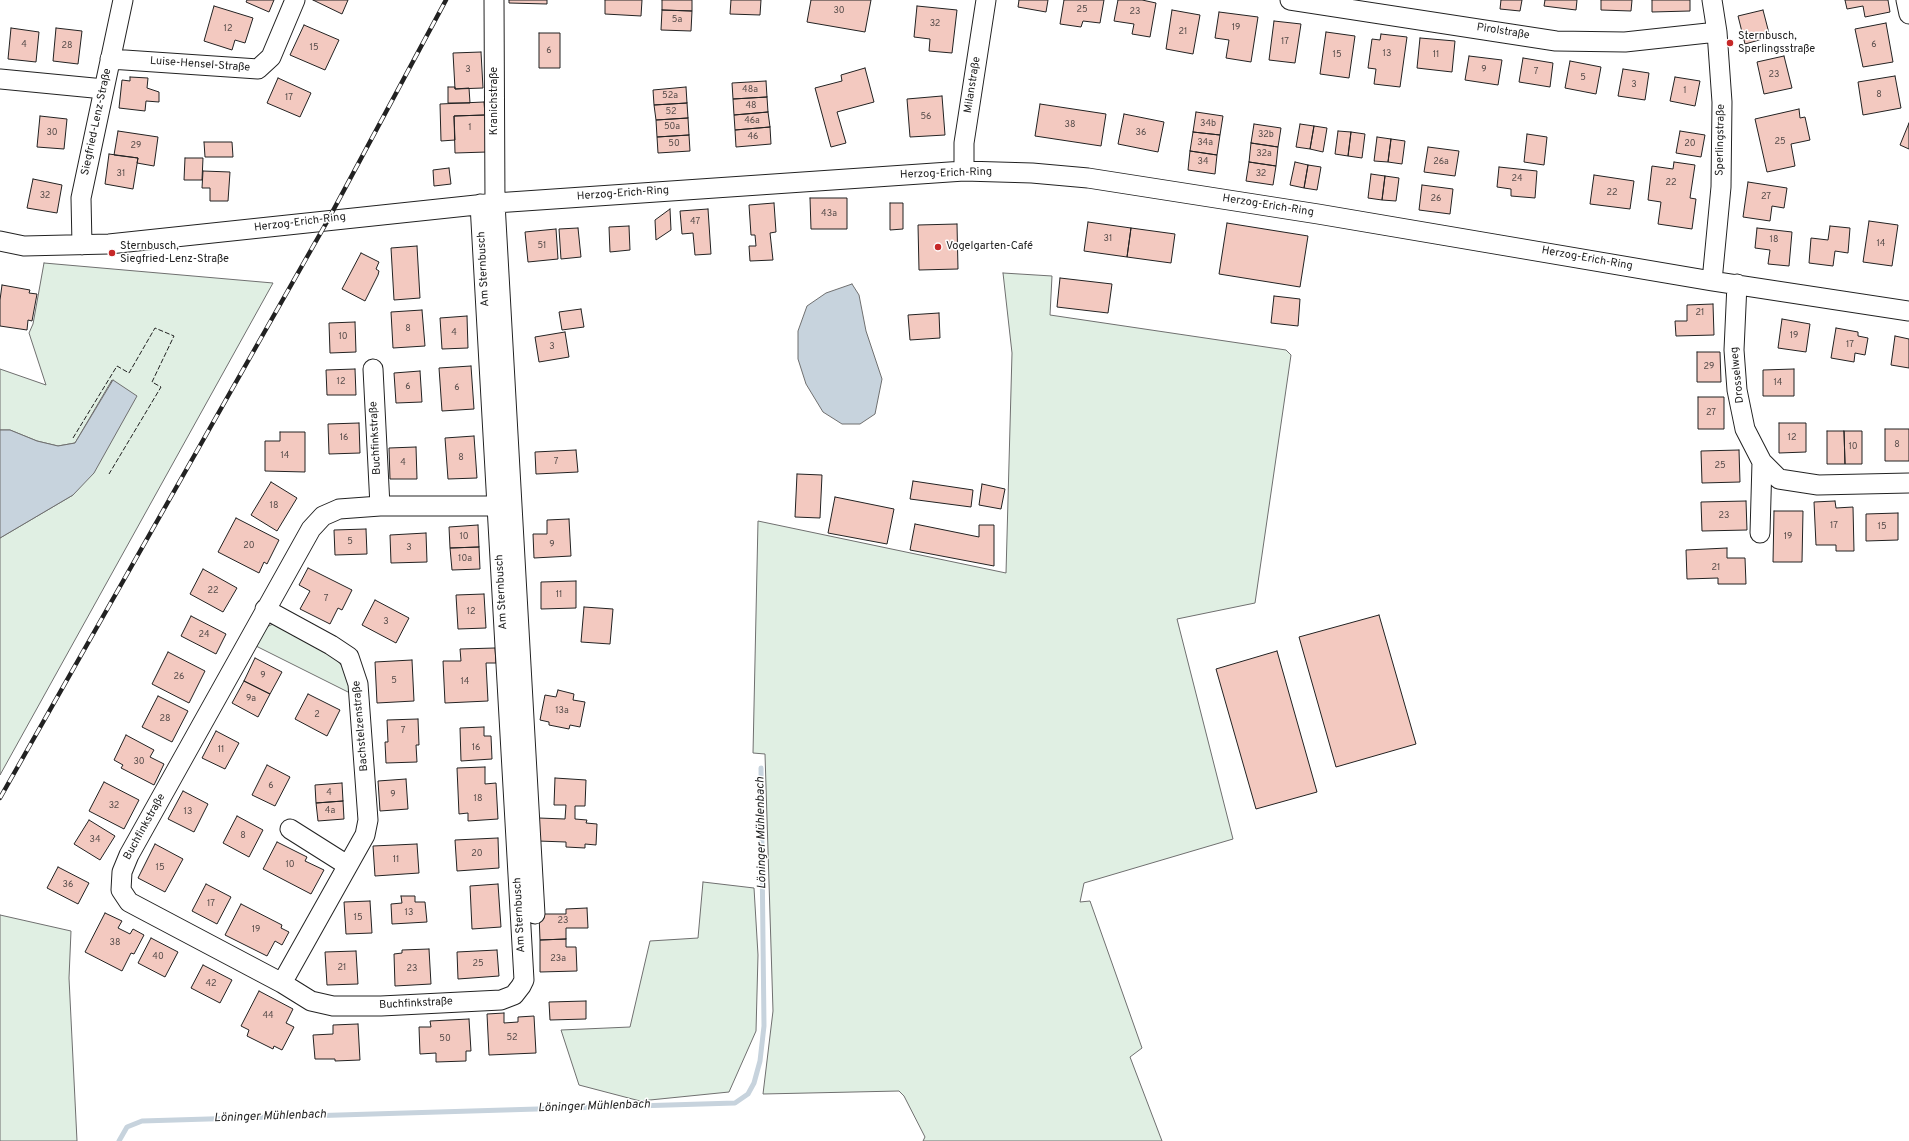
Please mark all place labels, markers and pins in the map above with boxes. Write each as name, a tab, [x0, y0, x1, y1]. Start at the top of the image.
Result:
place label: Sternbusch, Sperlingsstraße	[1738, 30, 1815, 56]
marker: Sternbusch, Sperlingsstraße	[1725, 38, 1735, 48]
place label: Sternbusch, Siegfried-Lenz-Straße	[120, 240, 229, 266]
place label: Vogelgarten-Café	[946, 240, 1033, 254]
marker: Vogelgarten-Café	[933, 242, 943, 252]
marker: Sternbusch, Siegfried-Lenz-Straße	[107, 248, 117, 258]

